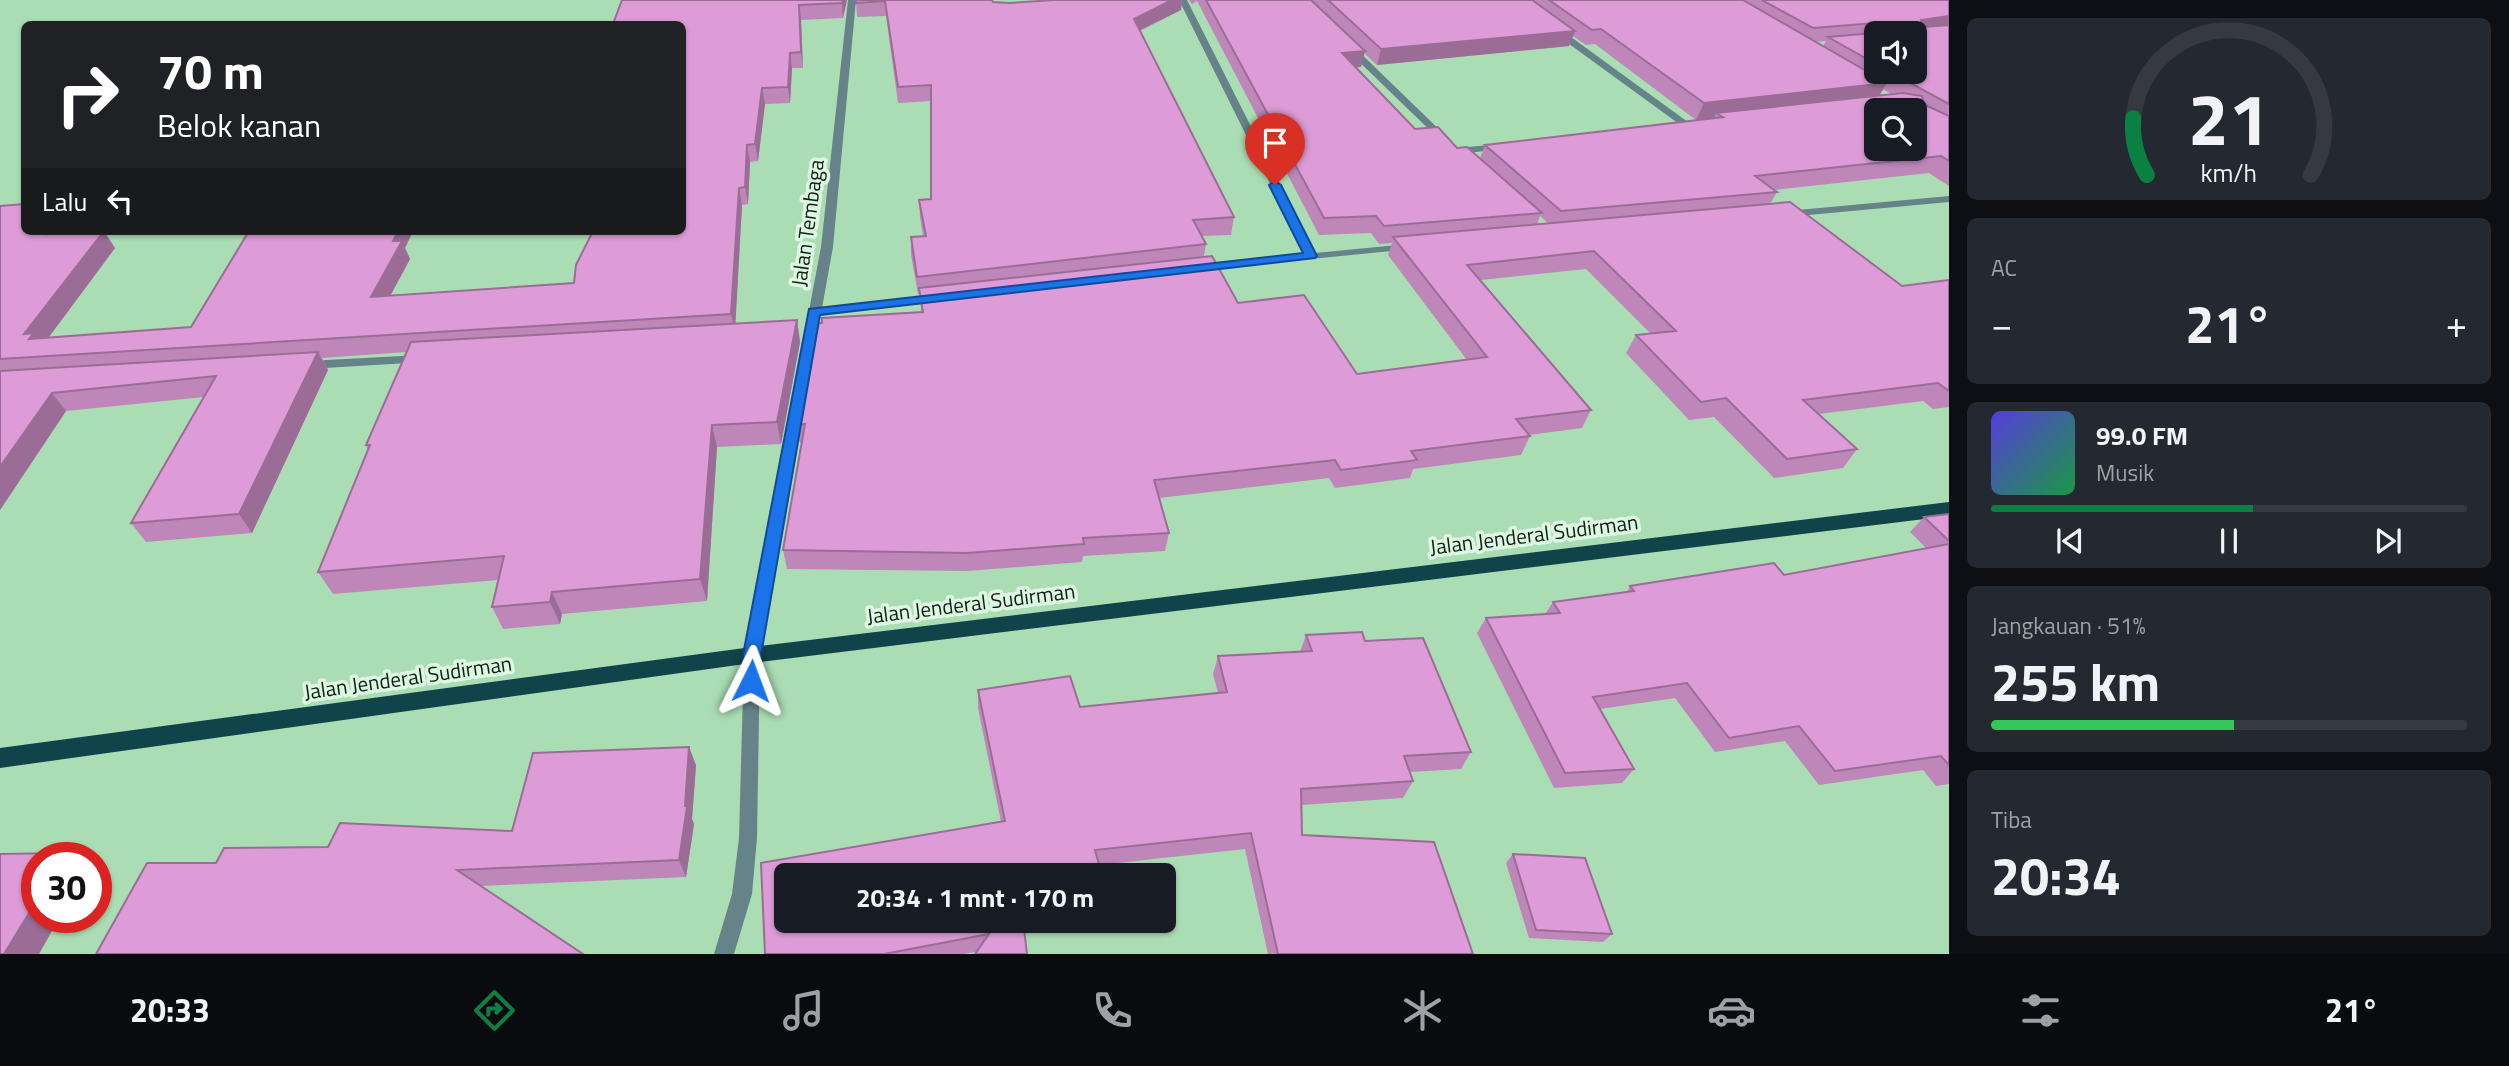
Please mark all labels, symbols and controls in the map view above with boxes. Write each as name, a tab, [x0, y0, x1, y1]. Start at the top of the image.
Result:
map controls	[1864, 21, 1927, 161]
button: sound	[1864, 21, 1927, 84]
text: 70 m	[157, 33, 264, 108]
icon: right	[42, 49, 133, 140]
text: 21	[2188, 63, 2270, 173]
button: search	[1864, 98, 1927, 161]
text: Belok kanan	[157, 101, 321, 149]
pin	[1245, 113, 1305, 185]
icon: arrive	[1256, 124, 1294, 162]
text: km/h	[2201, 154, 2257, 192]
street label: Jalan Tembaga	[782, 157, 832, 288]
text: Lalu	[42, 182, 87, 221]
icon: left	[101, 182, 139, 220]
text: AC	[1991, 250, 2017, 285]
text: 21°	[2185, 284, 2273, 363]
text: −	[1991, 295, 2012, 353]
text: +	[2446, 295, 2467, 353]
text: 99.0 FM	[2096, 416, 2188, 455]
text: Musik	[2096, 455, 2154, 490]
street label: Jalan Jenderal Sudirman	[1428, 505, 1640, 563]
icon: previous	[2051, 522, 2089, 560]
icon: pause	[2210, 522, 2248, 560]
icon: next	[2369, 522, 2407, 560]
street label: Jalan Jenderal Sudirman	[865, 574, 1077, 632]
text: Jangkauan · 51%	[1991, 608, 2146, 643]
text: 255 km	[1991, 642, 2160, 721]
position arrow	[714, 644, 788, 718]
street label: Jalan Jenderal Sudirman	[302, 647, 514, 707]
text: Tiba	[1991, 802, 2032, 837]
text: 20:34	[1991, 836, 2121, 915]
speed limit sign: 30	[21, 842, 112, 933]
text: 20:34 · 1 mnt · 170 m	[856, 878, 1094, 917]
text: 20:33	[130, 986, 210, 1034]
icon: directions	[470, 986, 519, 1035]
icon: music	[779, 986, 828, 1035]
icon: phone	[1088, 986, 1137, 1035]
icon: climate	[1398, 986, 1447, 1035]
icon: car	[1707, 986, 1756, 1035]
icon: filters	[2016, 986, 2065, 1035]
text: 21°	[2325, 986, 2379, 1034]

